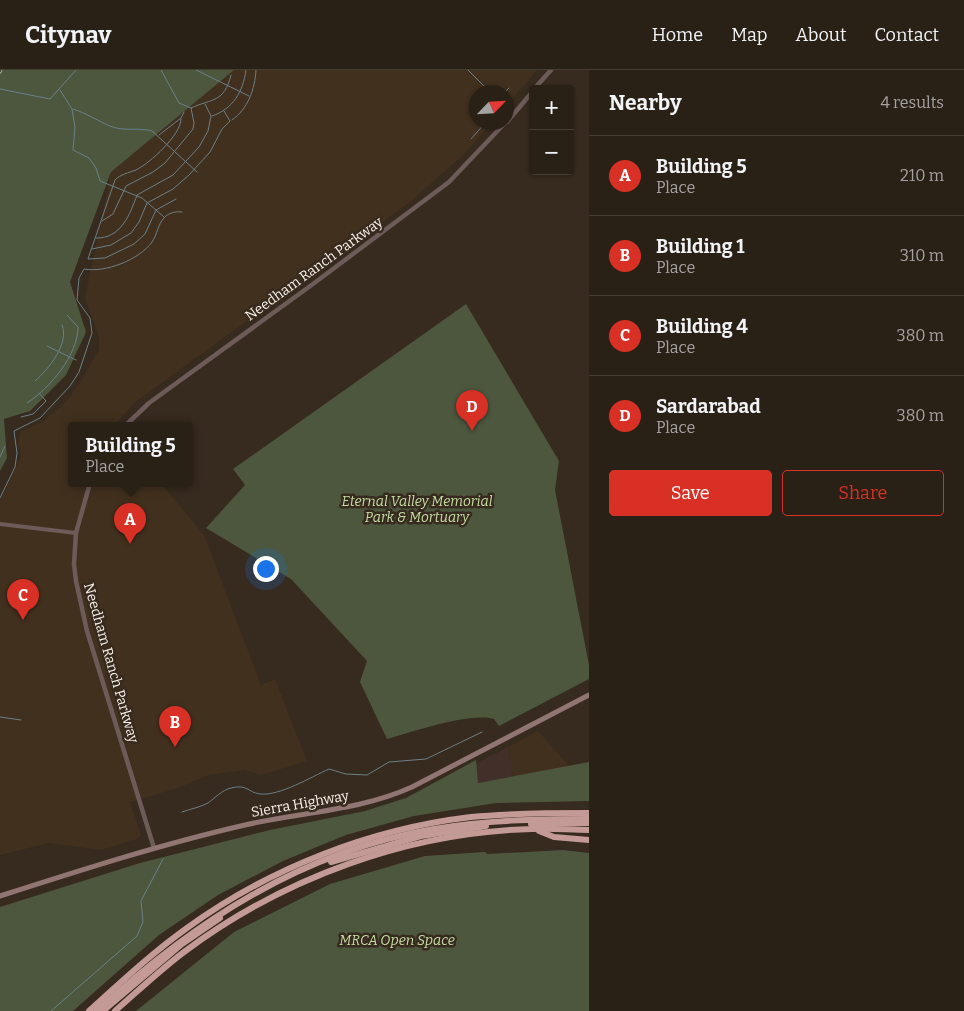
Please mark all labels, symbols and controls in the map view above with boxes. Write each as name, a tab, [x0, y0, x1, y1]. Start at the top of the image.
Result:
text: Citynav	[25, 21, 111, 49]
text: Home	[652, 24, 703, 46]
text: Map	[731, 24, 767, 46]
text: About	[795, 24, 846, 46]
text: Contact	[874, 24, 939, 46]
north arrow	[469, 85, 514, 130]
map controls	[529, 85, 574, 175]
button: +	[529, 85, 574, 130]
text: Nearby	[609, 90, 682, 116]
text: 4 results	[881, 93, 944, 112]
button: −	[529, 130, 574, 175]
text: Building 5	[656, 155, 747, 178]
text: A	[619, 166, 631, 185]
text: 210 m	[900, 166, 944, 185]
text: Place	[656, 178, 695, 197]
street label: Needham Ranch Parkway	[242, 213, 387, 325]
text: Building 1	[656, 235, 744, 258]
text: B	[620, 246, 630, 265]
text: 310 m	[900, 246, 944, 265]
text: Place	[656, 258, 695, 277]
text: Building 4	[656, 315, 748, 338]
text: C	[620, 326, 630, 345]
text: 380 m	[897, 326, 944, 345]
text: Place	[656, 338, 695, 357]
pin: D	[456, 390, 488, 431]
text: Sardarabad	[656, 395, 761, 418]
text: D	[619, 406, 631, 425]
text: 380 m	[897, 406, 944, 425]
text: Place	[656, 418, 695, 437]
popup	[68, 422, 193, 487]
text: Building 5	[85, 434, 176, 457]
text: Place	[85, 457, 124, 476]
button: Save	[609, 470, 772, 516]
button: Share	[782, 470, 944, 516]
park label: Eternal Valley Memorial Park & Mortuary	[342, 493, 493, 526]
pin: A	[114, 503, 146, 544]
your location	[253, 556, 279, 582]
pin: C	[7, 579, 39, 620]
street label: Needham Ranch Parkway	[80, 581, 142, 746]
pin: B	[159, 706, 191, 747]
street label: Sierra Highway	[250, 787, 351, 821]
park label: MRCA Open Space	[339, 932, 455, 949]

